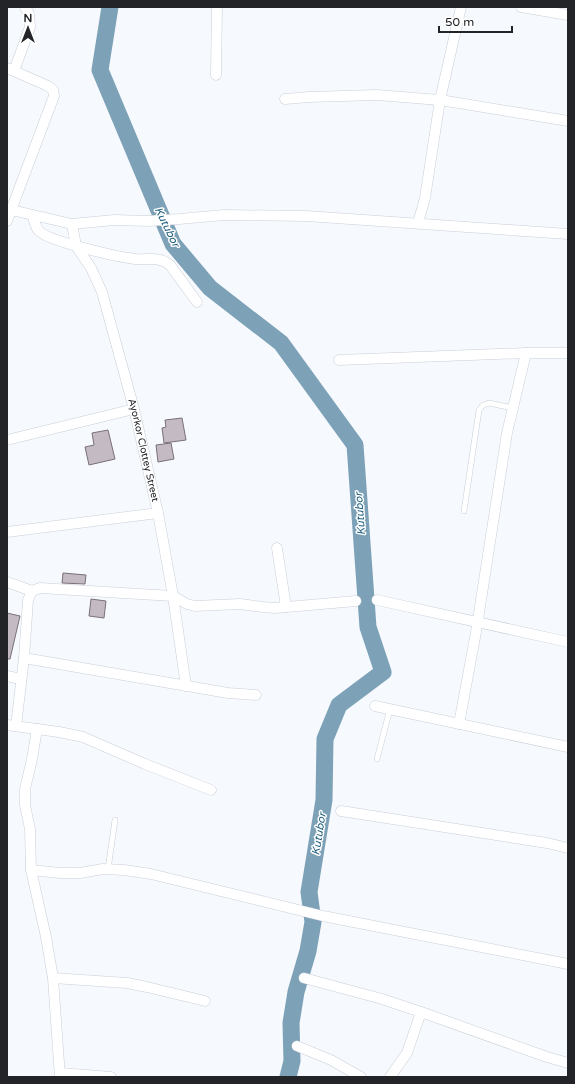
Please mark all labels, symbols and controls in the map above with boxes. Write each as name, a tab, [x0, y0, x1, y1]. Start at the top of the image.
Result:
north arrow	[8, 8, 48, 48]
scale bar	[439, 8, 512, 34]
text: N	[24, 12, 32, 25]
text: 50 m	[445, 15, 474, 29]
water label: Kutubor	[152, 205, 183, 251]
street label: Ayorkor Clottey Street	[125, 397, 161, 503]
water label: Kutubor	[352, 490, 368, 536]
water label: Kutubor	[309, 810, 329, 856]

